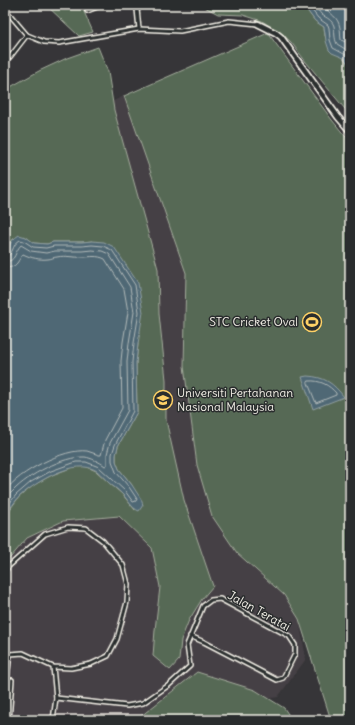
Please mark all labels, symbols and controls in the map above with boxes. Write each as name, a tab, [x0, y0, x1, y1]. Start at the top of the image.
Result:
sports icon: STC Cricket Oval	[301, 311, 323, 333]
place label: STC Cricket Oval	[209, 314, 298, 329]
place label: Universiti Pertahanan Nasional Malaysia	[177, 385, 293, 414]
school or university icon: Universiti Pertahanan Nasional Malaysia	[152, 389, 174, 411]
street label: Jalan Teratai	[225, 587, 293, 634]

